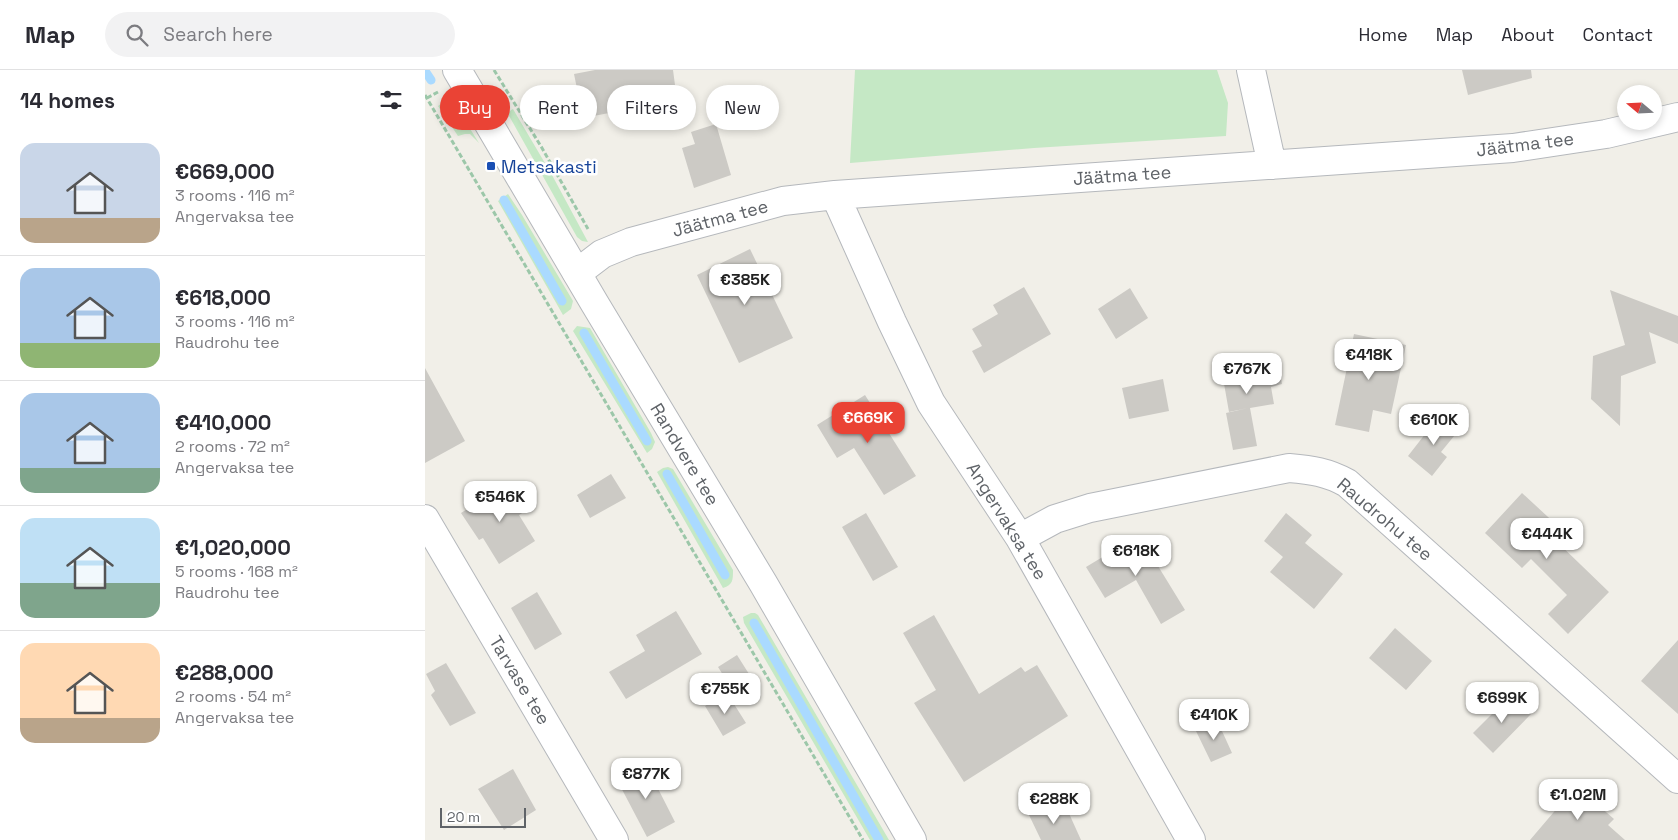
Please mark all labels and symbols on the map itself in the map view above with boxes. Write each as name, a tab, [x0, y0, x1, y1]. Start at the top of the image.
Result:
north arrow	[1617, 85, 1663, 130]
street label: Jäätma tee	[1475, 127, 1575, 161]
place label: Metsakasti	[501, 155, 597, 178]
marker: Metsakasti	[485, 160, 497, 172]
street label: Jäätma tee	[1072, 160, 1172, 190]
street label: Jäätma tee	[670, 194, 770, 242]
pin: €385K	[710, 264, 780, 306]
pin: €418K	[1334, 338, 1404, 381]
pin: €767K	[1212, 352, 1282, 395]
street label: Randvere tee	[645, 399, 725, 509]
pin: €669K	[833, 402, 903, 444]
pin: €610K	[1399, 404, 1469, 446]
street label: Angervaksa tee	[962, 458, 1052, 584]
street label: Raudrohu tee	[1333, 472, 1437, 566]
pin: €546K	[465, 480, 535, 523]
pin: €444K	[1512, 518, 1582, 560]
pin: €618K	[1101, 534, 1171, 577]
street label: Tarvase tee	[484, 631, 556, 729]
pin: €755K	[690, 672, 760, 715]
pin: €699K	[1467, 682, 1537, 724]
pin: €410K	[1179, 698, 1249, 741]
pin: €877K	[611, 758, 681, 800]
pin: €1.02M	[1537, 778, 1619, 821]
pin: €288K	[1019, 782, 1089, 825]
scale bar	[440, 805, 526, 828]

